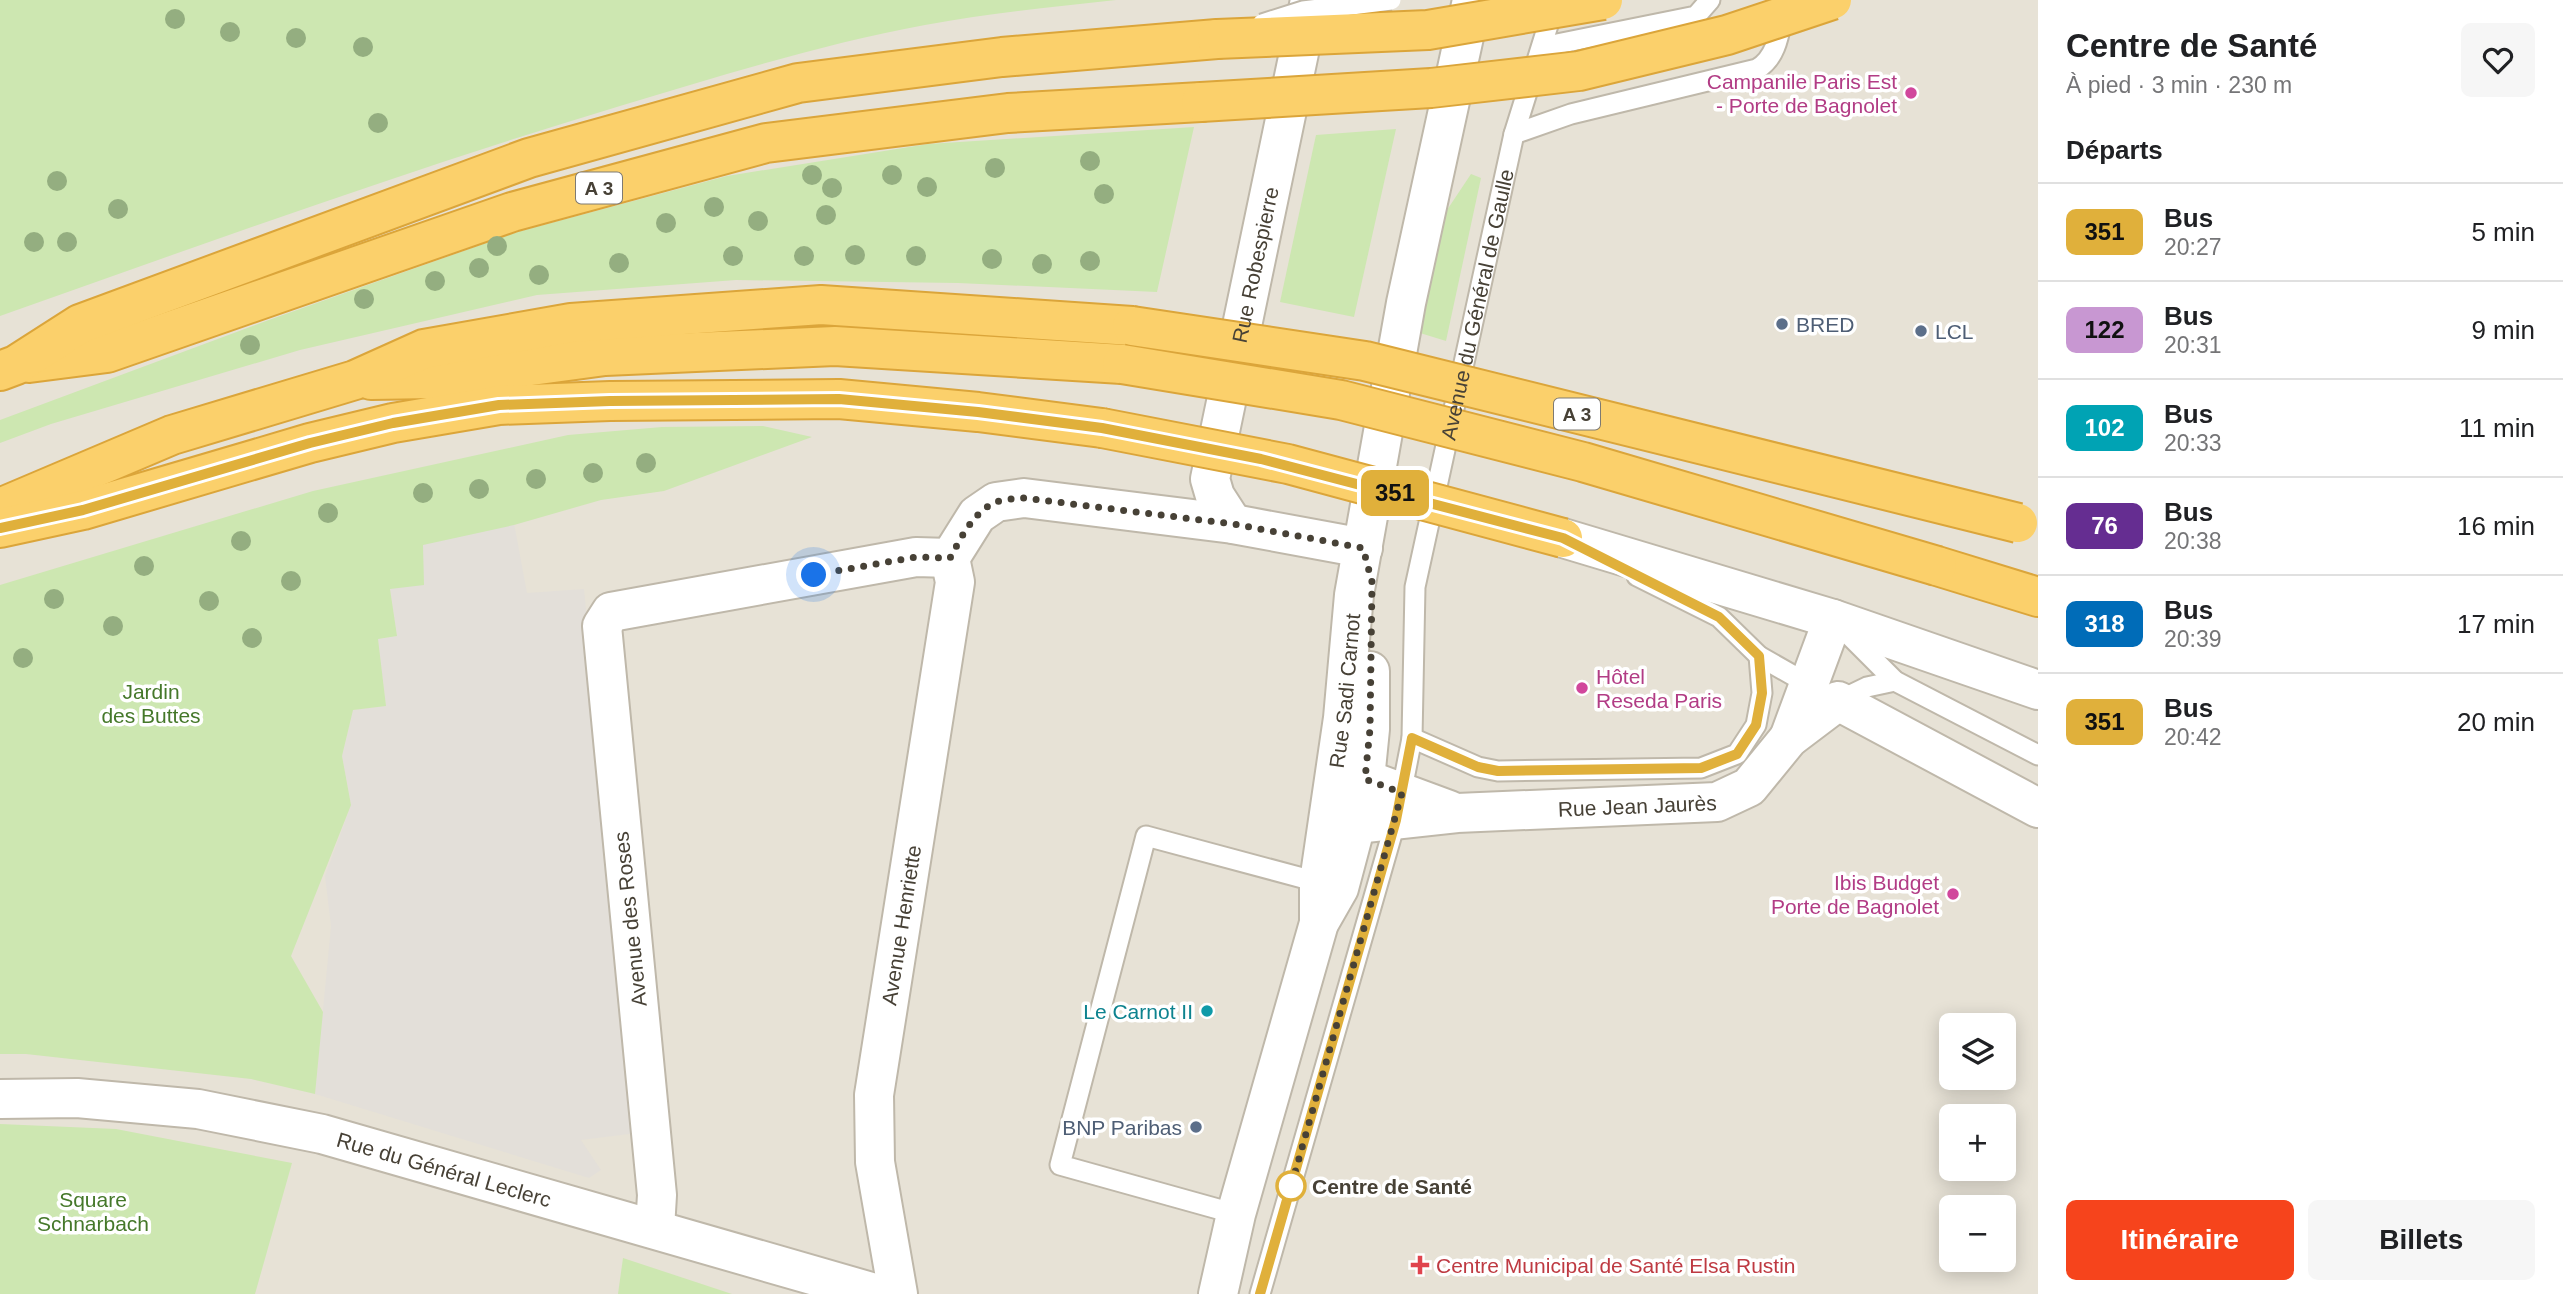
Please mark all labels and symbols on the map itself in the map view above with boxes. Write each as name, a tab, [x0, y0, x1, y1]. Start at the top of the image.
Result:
place label: Campanile Paris Est - Porte de Bagnolet	[1707, 70, 1897, 117]
marker: Campanile Paris Est - Porte de Bagnolet	[1903, 85, 1919, 101]
street label: Avenue du Général de Gaulle	[1436, 167, 1518, 442]
road number: A 3	[576, 172, 622, 204]
street label: Rue Robespierre	[1227, 185, 1282, 345]
place label: BRED	[1796, 313, 1854, 336]
marker: BRED	[1774, 316, 1790, 332]
place label: LCL	[1935, 320, 1974, 343]
marker: LCL	[1913, 323, 1929, 339]
road number: A 3	[1554, 398, 1600, 430]
line badge: 351	[1355, 470, 1435, 516]
your location	[796, 557, 831, 592]
street label: Rue Sadi Carnot	[1324, 612, 1364, 770]
place label: Hôtel Reseda Paris	[1596, 665, 1722, 712]
park label: Jardin des Buttes	[101, 680, 201, 727]
marker: Hôtel Reseda Paris	[1574, 680, 1590, 696]
street label: Rue Jean Jaurès	[1557, 791, 1717, 820]
street label: Avenue des Roses	[609, 830, 651, 1008]
street label: Avenue Henriette	[877, 843, 925, 1007]
place label: Ibis Budget Porte de Bagnolet	[1771, 871, 1939, 918]
marker: Ibis Budget Porte de Bagnolet	[1945, 886, 1961, 902]
place label: Le Carnot II	[1083, 1000, 1193, 1023]
marker: Le Carnot II	[1199, 1003, 1215, 1019]
place label: BNP Paribas	[1062, 1116, 1182, 1139]
marker: BNP Paribas	[1188, 1119, 1204, 1135]
street label: Rue du Général Leclerc	[334, 1127, 554, 1211]
marker: Centre de Santé	[1276, 1171, 1306, 1201]
place label: Centre de Santé	[1312, 1175, 1472, 1198]
park label: Square Schnarbach	[37, 1188, 149, 1235]
place label: Centre Municipal de Santé Elsa Rustin	[1436, 1254, 1796, 1277]
marker: Centre Municipal de Santé Elsa Rustin	[1410, 1255, 1430, 1275]

